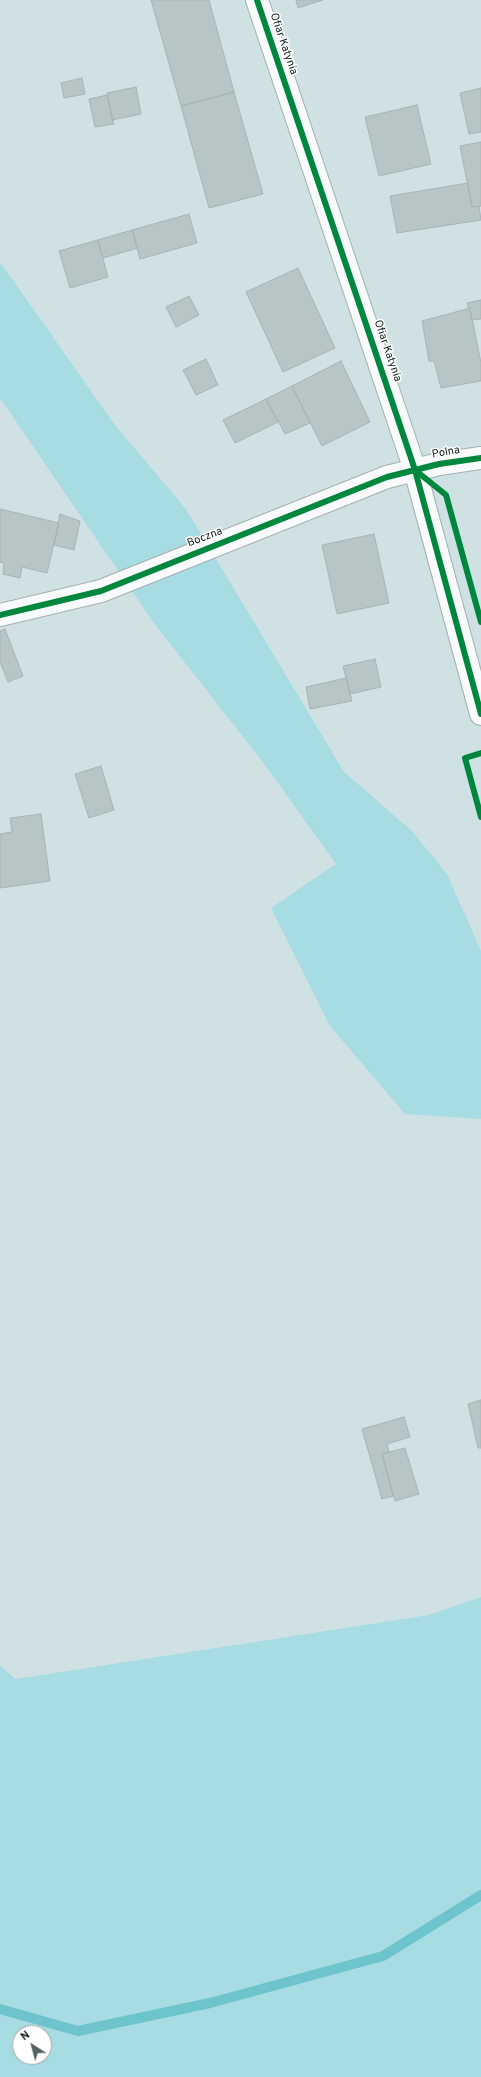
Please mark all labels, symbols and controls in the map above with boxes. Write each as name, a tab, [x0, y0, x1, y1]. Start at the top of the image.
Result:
street label: Ofiar Katynia	[266, 11, 300, 77]
street label: Ofiar Katynia	[370, 318, 404, 384]
street label: Polna	[431, 444, 461, 462]
street label: Boczna	[186, 525, 224, 551]
north arrow	[12, 2025, 52, 2065]
text: N	[18, 2028, 33, 2044]

